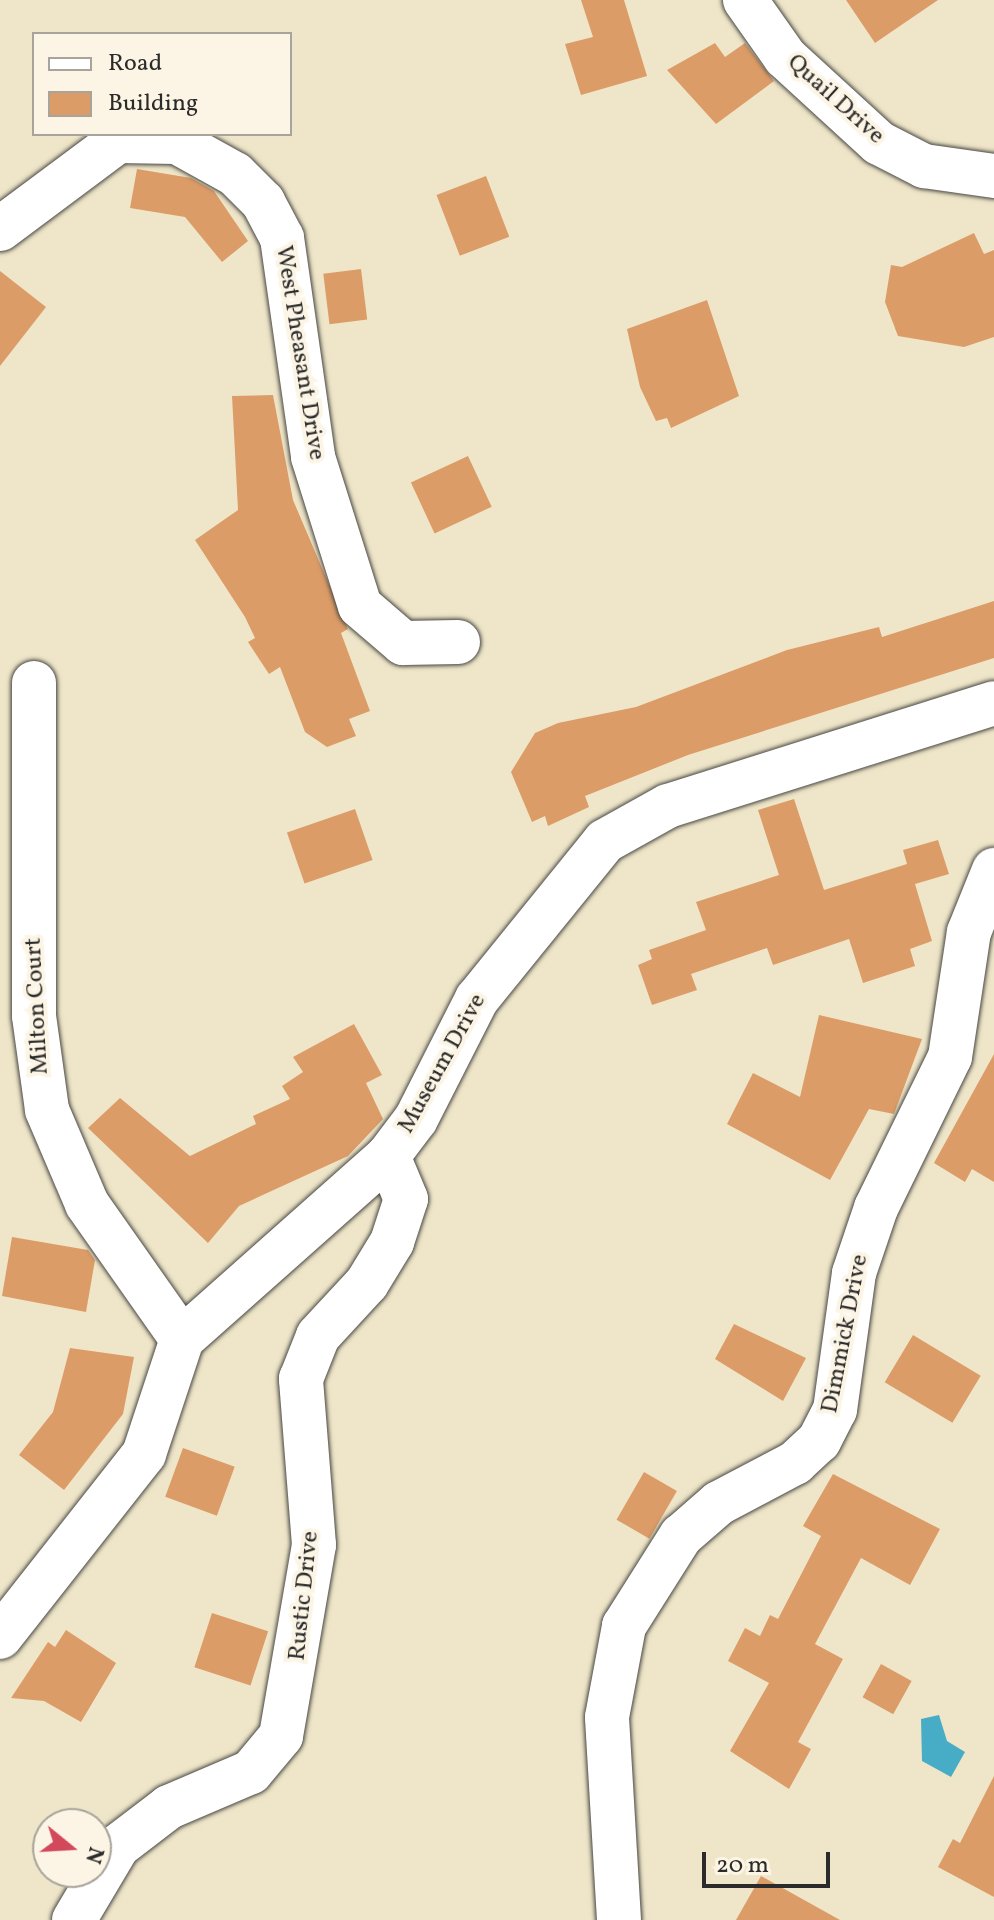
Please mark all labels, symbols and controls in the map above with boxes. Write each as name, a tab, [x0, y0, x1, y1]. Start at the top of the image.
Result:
legend	[32, 32, 292, 136]
text: Road	[108, 47, 162, 81]
street label: Quail Drive	[780, 49, 890, 151]
text: Building	[108, 87, 198, 121]
street label: West Pheasant Drive	[268, 244, 330, 462]
street label: Milton Court	[20, 937, 56, 1075]
street label: Museum Drive	[393, 989, 493, 1139]
street label: Dimmick Drive	[816, 1252, 876, 1416]
street label: Rustic Drive	[284, 1530, 326, 1662]
north arrow	[32, 1808, 112, 1888]
scale bar	[706, 1836, 834, 1886]
text: N	[76, 1843, 111, 1867]
text: 20 m	[716, 1849, 769, 1883]

